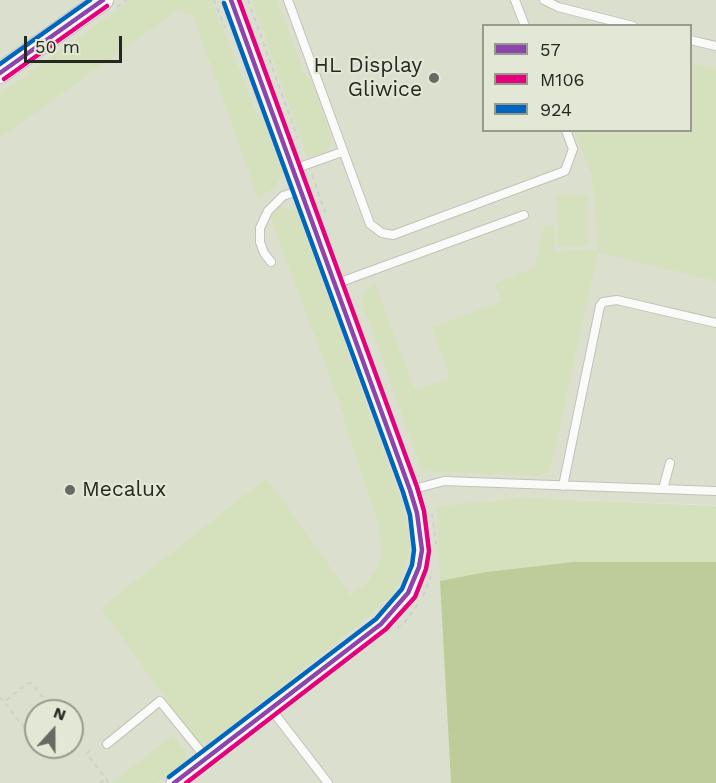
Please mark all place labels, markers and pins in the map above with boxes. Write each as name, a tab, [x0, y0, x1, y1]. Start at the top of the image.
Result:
place label: HL Display Gliwice	[313, 53, 422, 103]
marker: HL Display Gliwice	[427, 71, 441, 85]
place label: Mecalux	[82, 477, 166, 503]
marker: Mecalux	[63, 483, 77, 497]

